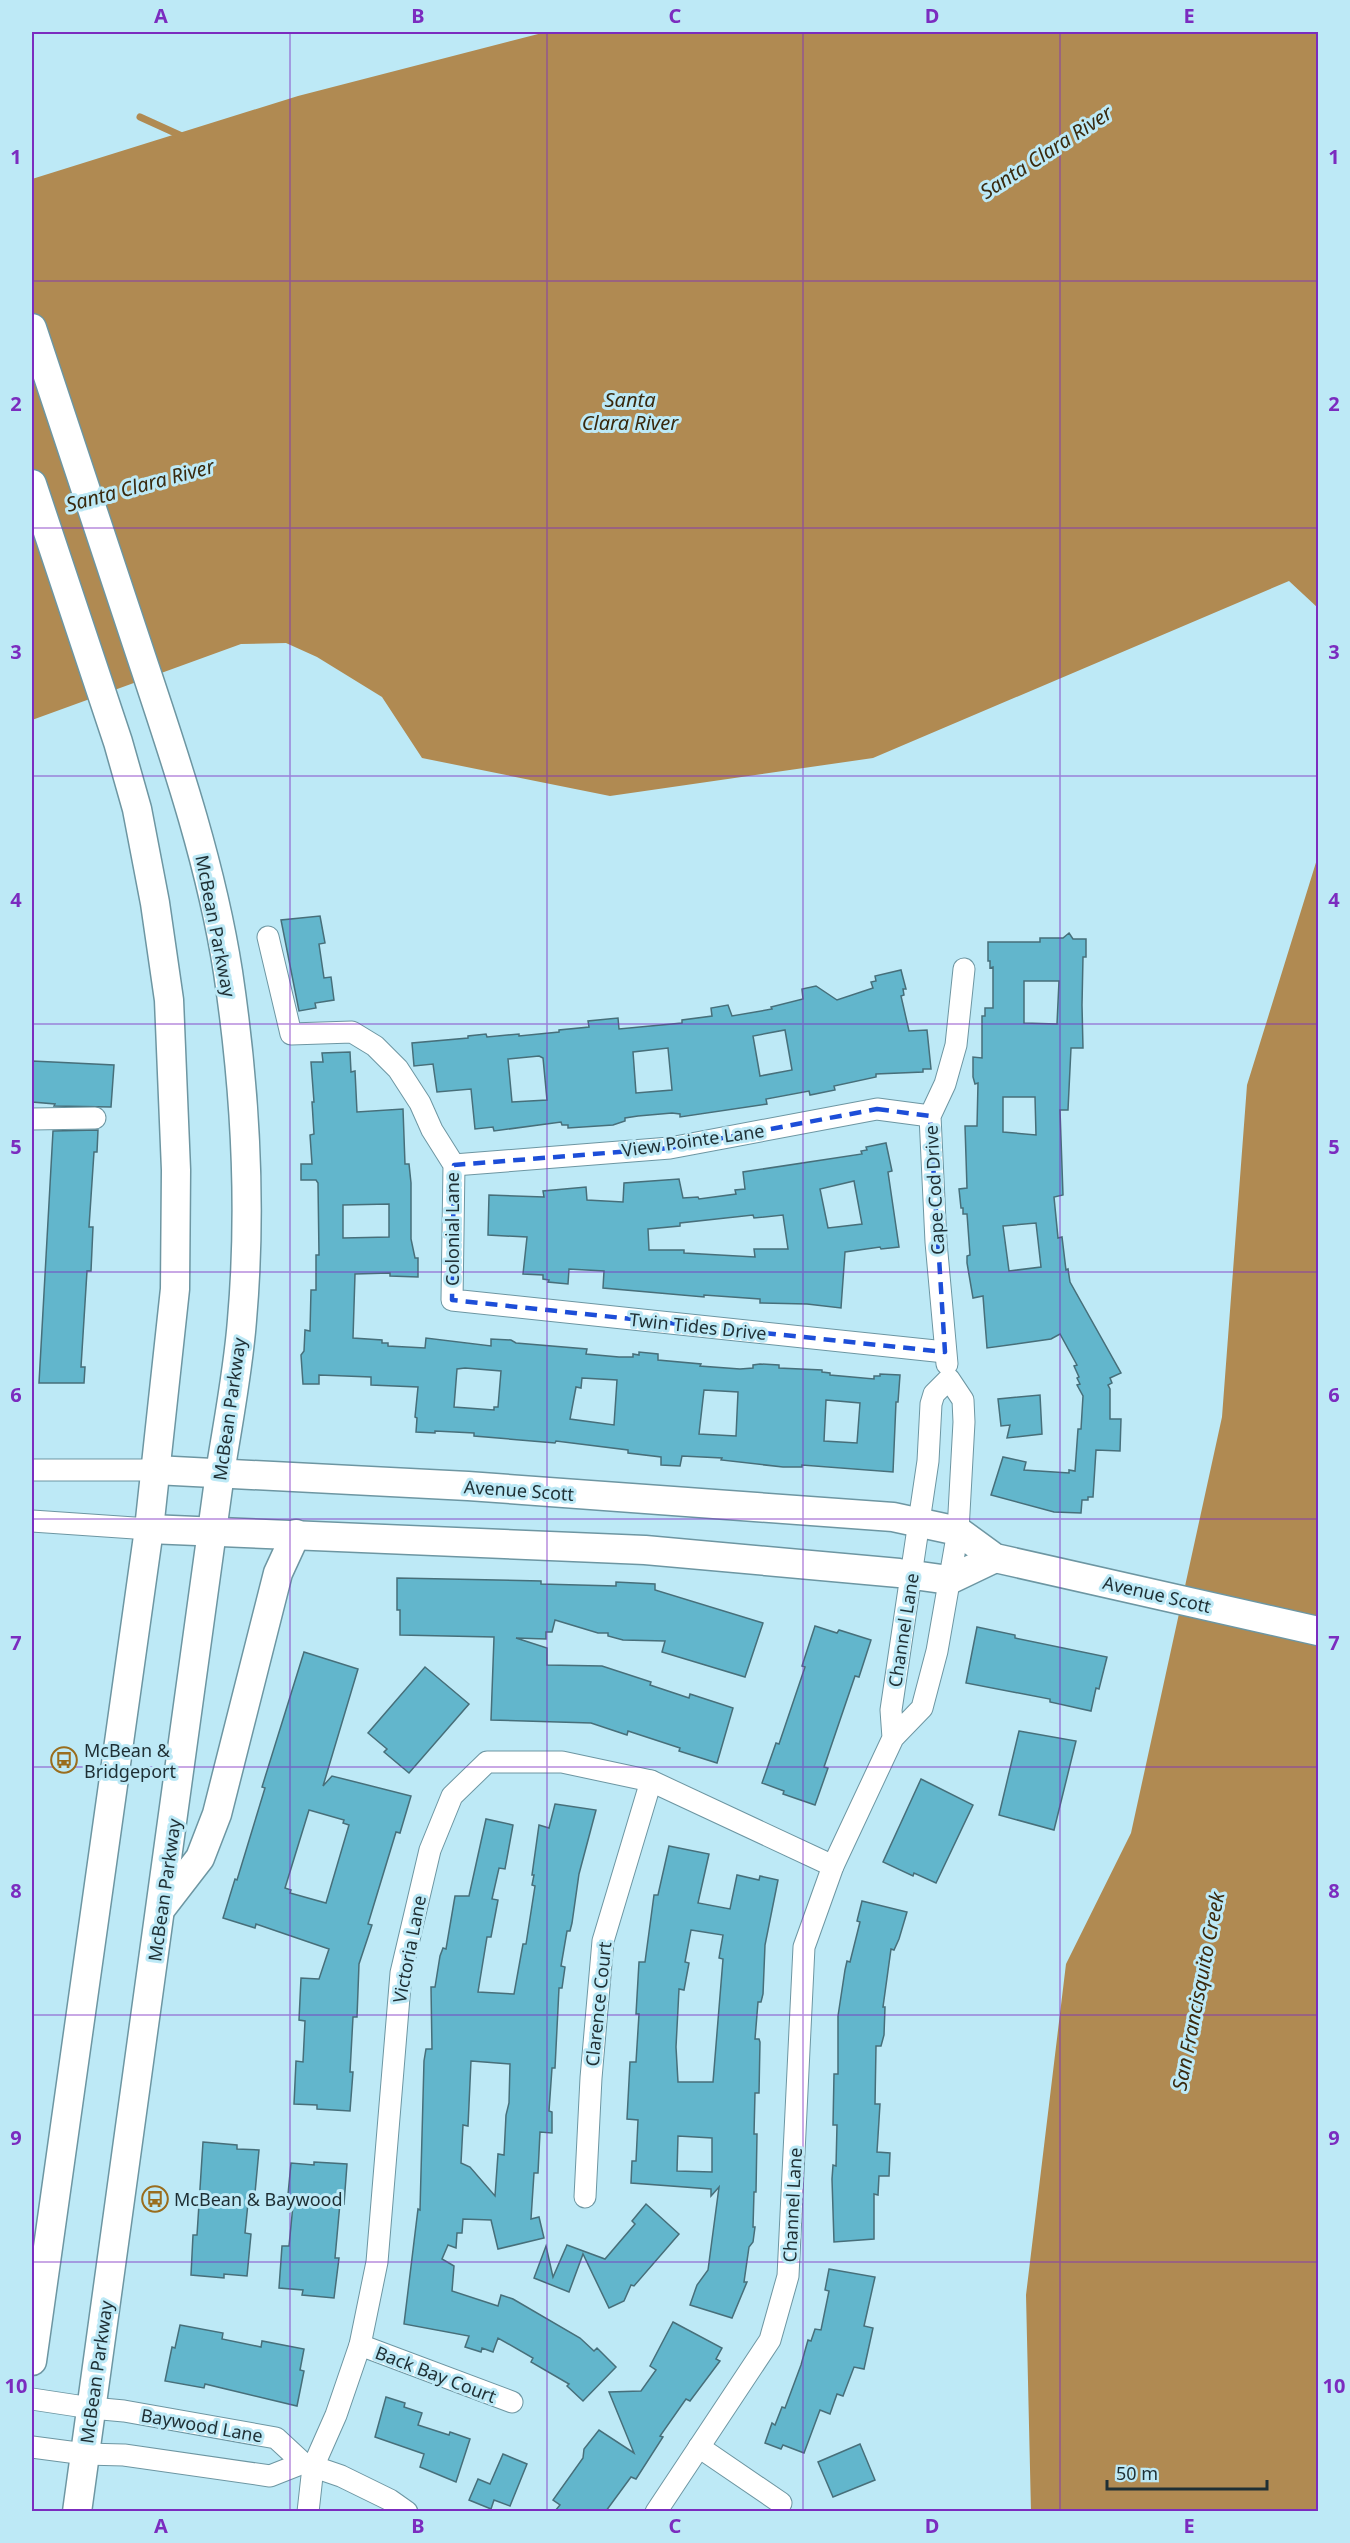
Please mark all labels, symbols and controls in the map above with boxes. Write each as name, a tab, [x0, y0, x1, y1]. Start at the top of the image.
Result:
text: A	[154, 2, 168, 29]
text: B	[411, 2, 425, 29]
text: C	[669, 2, 682, 29]
text: D	[925, 2, 939, 29]
text: E	[1183, 2, 1195, 29]
water label: Santa Clara River	[975, 99, 1118, 205]
text: 1	[10, 143, 22, 170]
text: 1	[1328, 143, 1340, 170]
water label: Santa Clara River	[582, 386, 679, 436]
text: 2	[10, 390, 22, 417]
text: 2	[1328, 390, 1340, 417]
water label: Santa Clara River	[63, 452, 218, 518]
text: 3	[10, 638, 22, 665]
text: 3	[1328, 638, 1340, 665]
street label: McBean Parkway	[190, 853, 242, 1000]
text: 4	[10, 886, 22, 913]
text: 4	[1328, 886, 1340, 913]
street label: View Pointe Lane	[620, 1118, 766, 1162]
street label: Cape Cod Drive	[919, 1125, 949, 1255]
text: 5	[10, 1133, 22, 1160]
text: 5	[1328, 1133, 1340, 1160]
street label: Colonial Lane	[440, 1172, 464, 1286]
street label: Twin Tides Drive	[628, 1307, 768, 1345]
street label: McBean Parkway	[207, 1335, 251, 1482]
text: 6	[10, 1381, 22, 1408]
text: 6	[1328, 1381, 1340, 1408]
street label: Avenue Scott	[463, 1474, 575, 1506]
street label: Avenue Scott	[1101, 1570, 1214, 1618]
street label: Channel Lane	[882, 1571, 924, 1689]
text: 7	[10, 1629, 22, 1656]
text: 7	[1328, 1629, 1340, 1656]
place label: McBean & Bridgeport	[84, 1738, 176, 1783]
bus stop icon: McBean & Bridgeport	[49, 1745, 79, 1775]
street label: McBean Parkway	[142, 1816, 186, 1963]
text: 8	[10, 1877, 22, 1904]
text: 8	[1328, 1877, 1340, 1904]
water label: San Francisquito Creek	[1166, 1888, 1231, 2093]
street label: Victoria Lane	[387, 1893, 431, 2005]
street label: Clarence Court	[580, 1940, 617, 2068]
text: 9	[10, 2124, 22, 2151]
text: 9	[1328, 2124, 1340, 2151]
street label: Channel Lane	[777, 2147, 807, 2263]
bus stop icon: McBean & Baywood	[140, 2184, 170, 2214]
place label: McBean & Baywood	[174, 2187, 343, 2211]
street label: McBean Parkway	[74, 2298, 118, 2445]
street label: Back Bay Court	[372, 2340, 500, 2408]
text: 10	[5, 2372, 27, 2399]
text: 10	[1323, 2372, 1345, 2399]
street label: Baywood Lane	[139, 2402, 265, 2448]
scale bar	[1107, 2453, 1268, 2491]
text: 50 m	[1116, 2461, 1158, 2485]
text: A	[154, 2512, 168, 2539]
text: B	[411, 2512, 425, 2539]
text: C	[669, 2512, 682, 2539]
text: D	[925, 2512, 939, 2539]
text: E	[1183, 2512, 1195, 2539]

